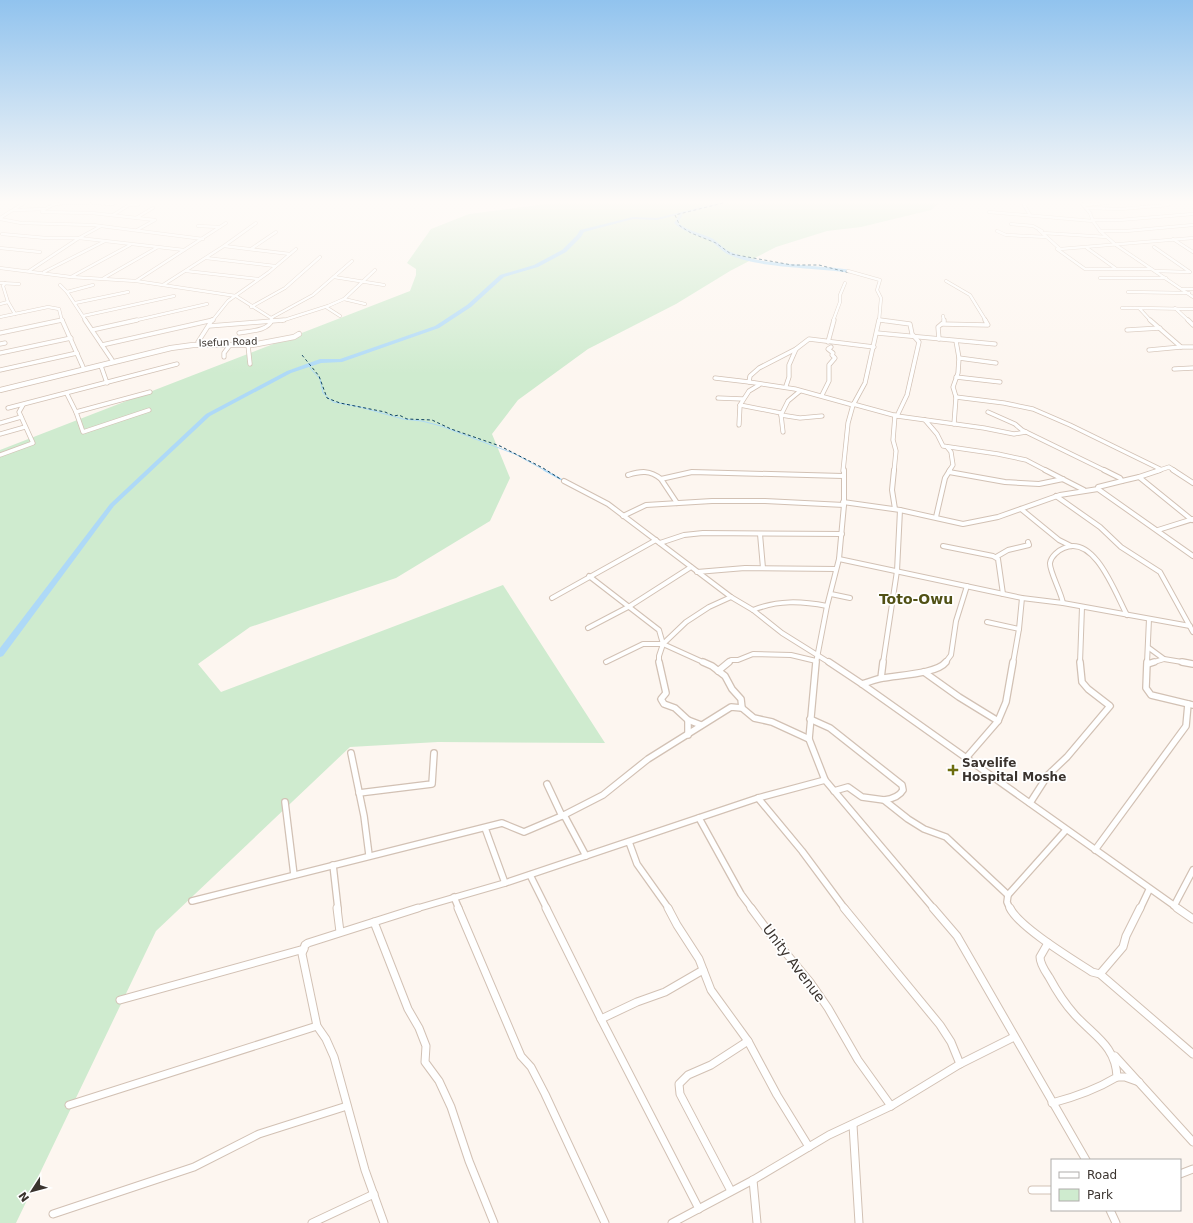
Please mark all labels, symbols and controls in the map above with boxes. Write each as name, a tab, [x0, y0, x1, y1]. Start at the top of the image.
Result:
street label: Isefun Road	[198, 335, 258, 349]
district label: Toto-Owu	[879, 591, 953, 607]
place label: Savelife Hospital Moshe	[962, 756, 1066, 784]
marker: Savelife Hospital Moshe	[947, 764, 959, 776]
street label: Unity Avenue	[760, 921, 828, 1005]
legend	[1051, 1159, 1181, 1211]
text: Road	[1087, 1168, 1117, 1182]
north arrow	[12, 1171, 52, 1211]
text: Park	[1087, 1188, 1113, 1202]
text: N	[16, 1189, 32, 1204]

